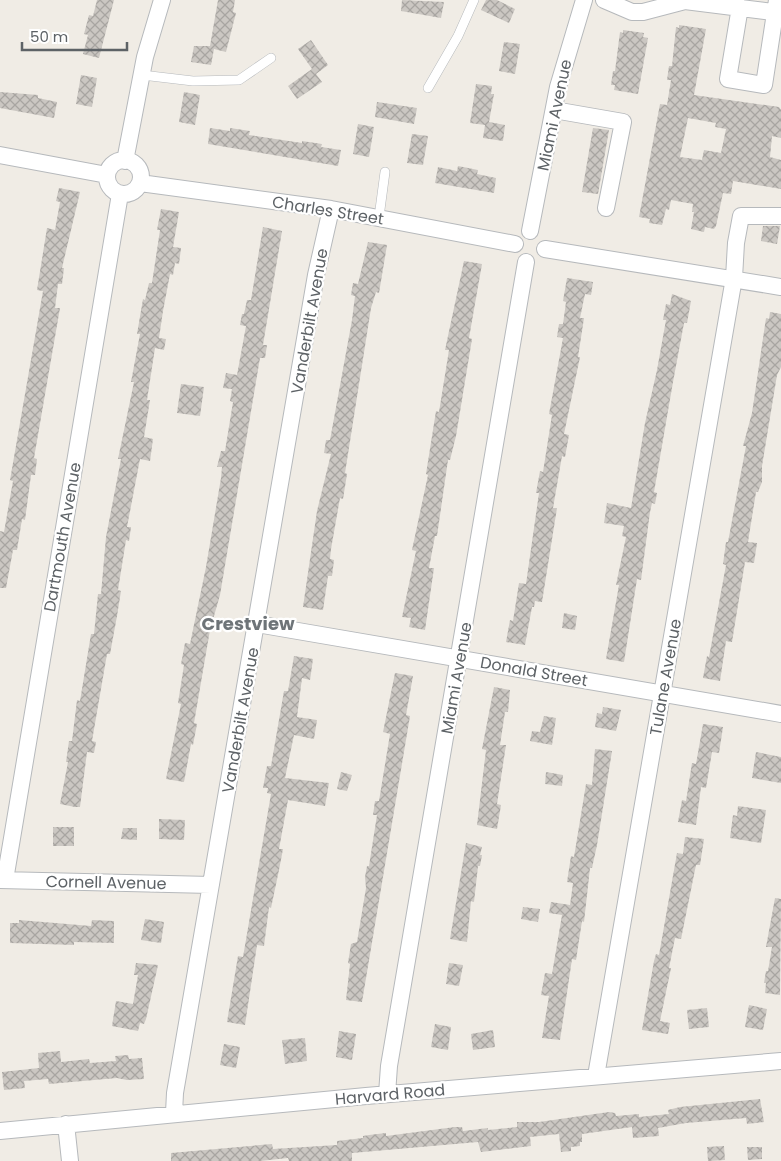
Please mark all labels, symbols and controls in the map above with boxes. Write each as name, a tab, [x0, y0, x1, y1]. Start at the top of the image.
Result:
scale bar	[22, 20, 128, 52]
text: 50 m	[30, 26, 68, 47]
street label: Miami Avenue	[531, 57, 578, 173]
street label: Charles Street	[270, 190, 386, 231]
street label: Vanderbilt Avenue	[285, 246, 334, 396]
street label: Dartmouth Avenue	[38, 461, 87, 614]
district label: Crestview	[201, 611, 295, 636]
street label: Tulane Avenue	[644, 617, 687, 737]
street label: Miami Avenue	[435, 620, 478, 736]
street label: Vanderbilt Avenue	[216, 645, 265, 795]
street label: Donald Street	[478, 651, 589, 692]
street label: Cornell Avenue	[45, 870, 167, 895]
street label: Harvard Road	[334, 1078, 446, 1111]

